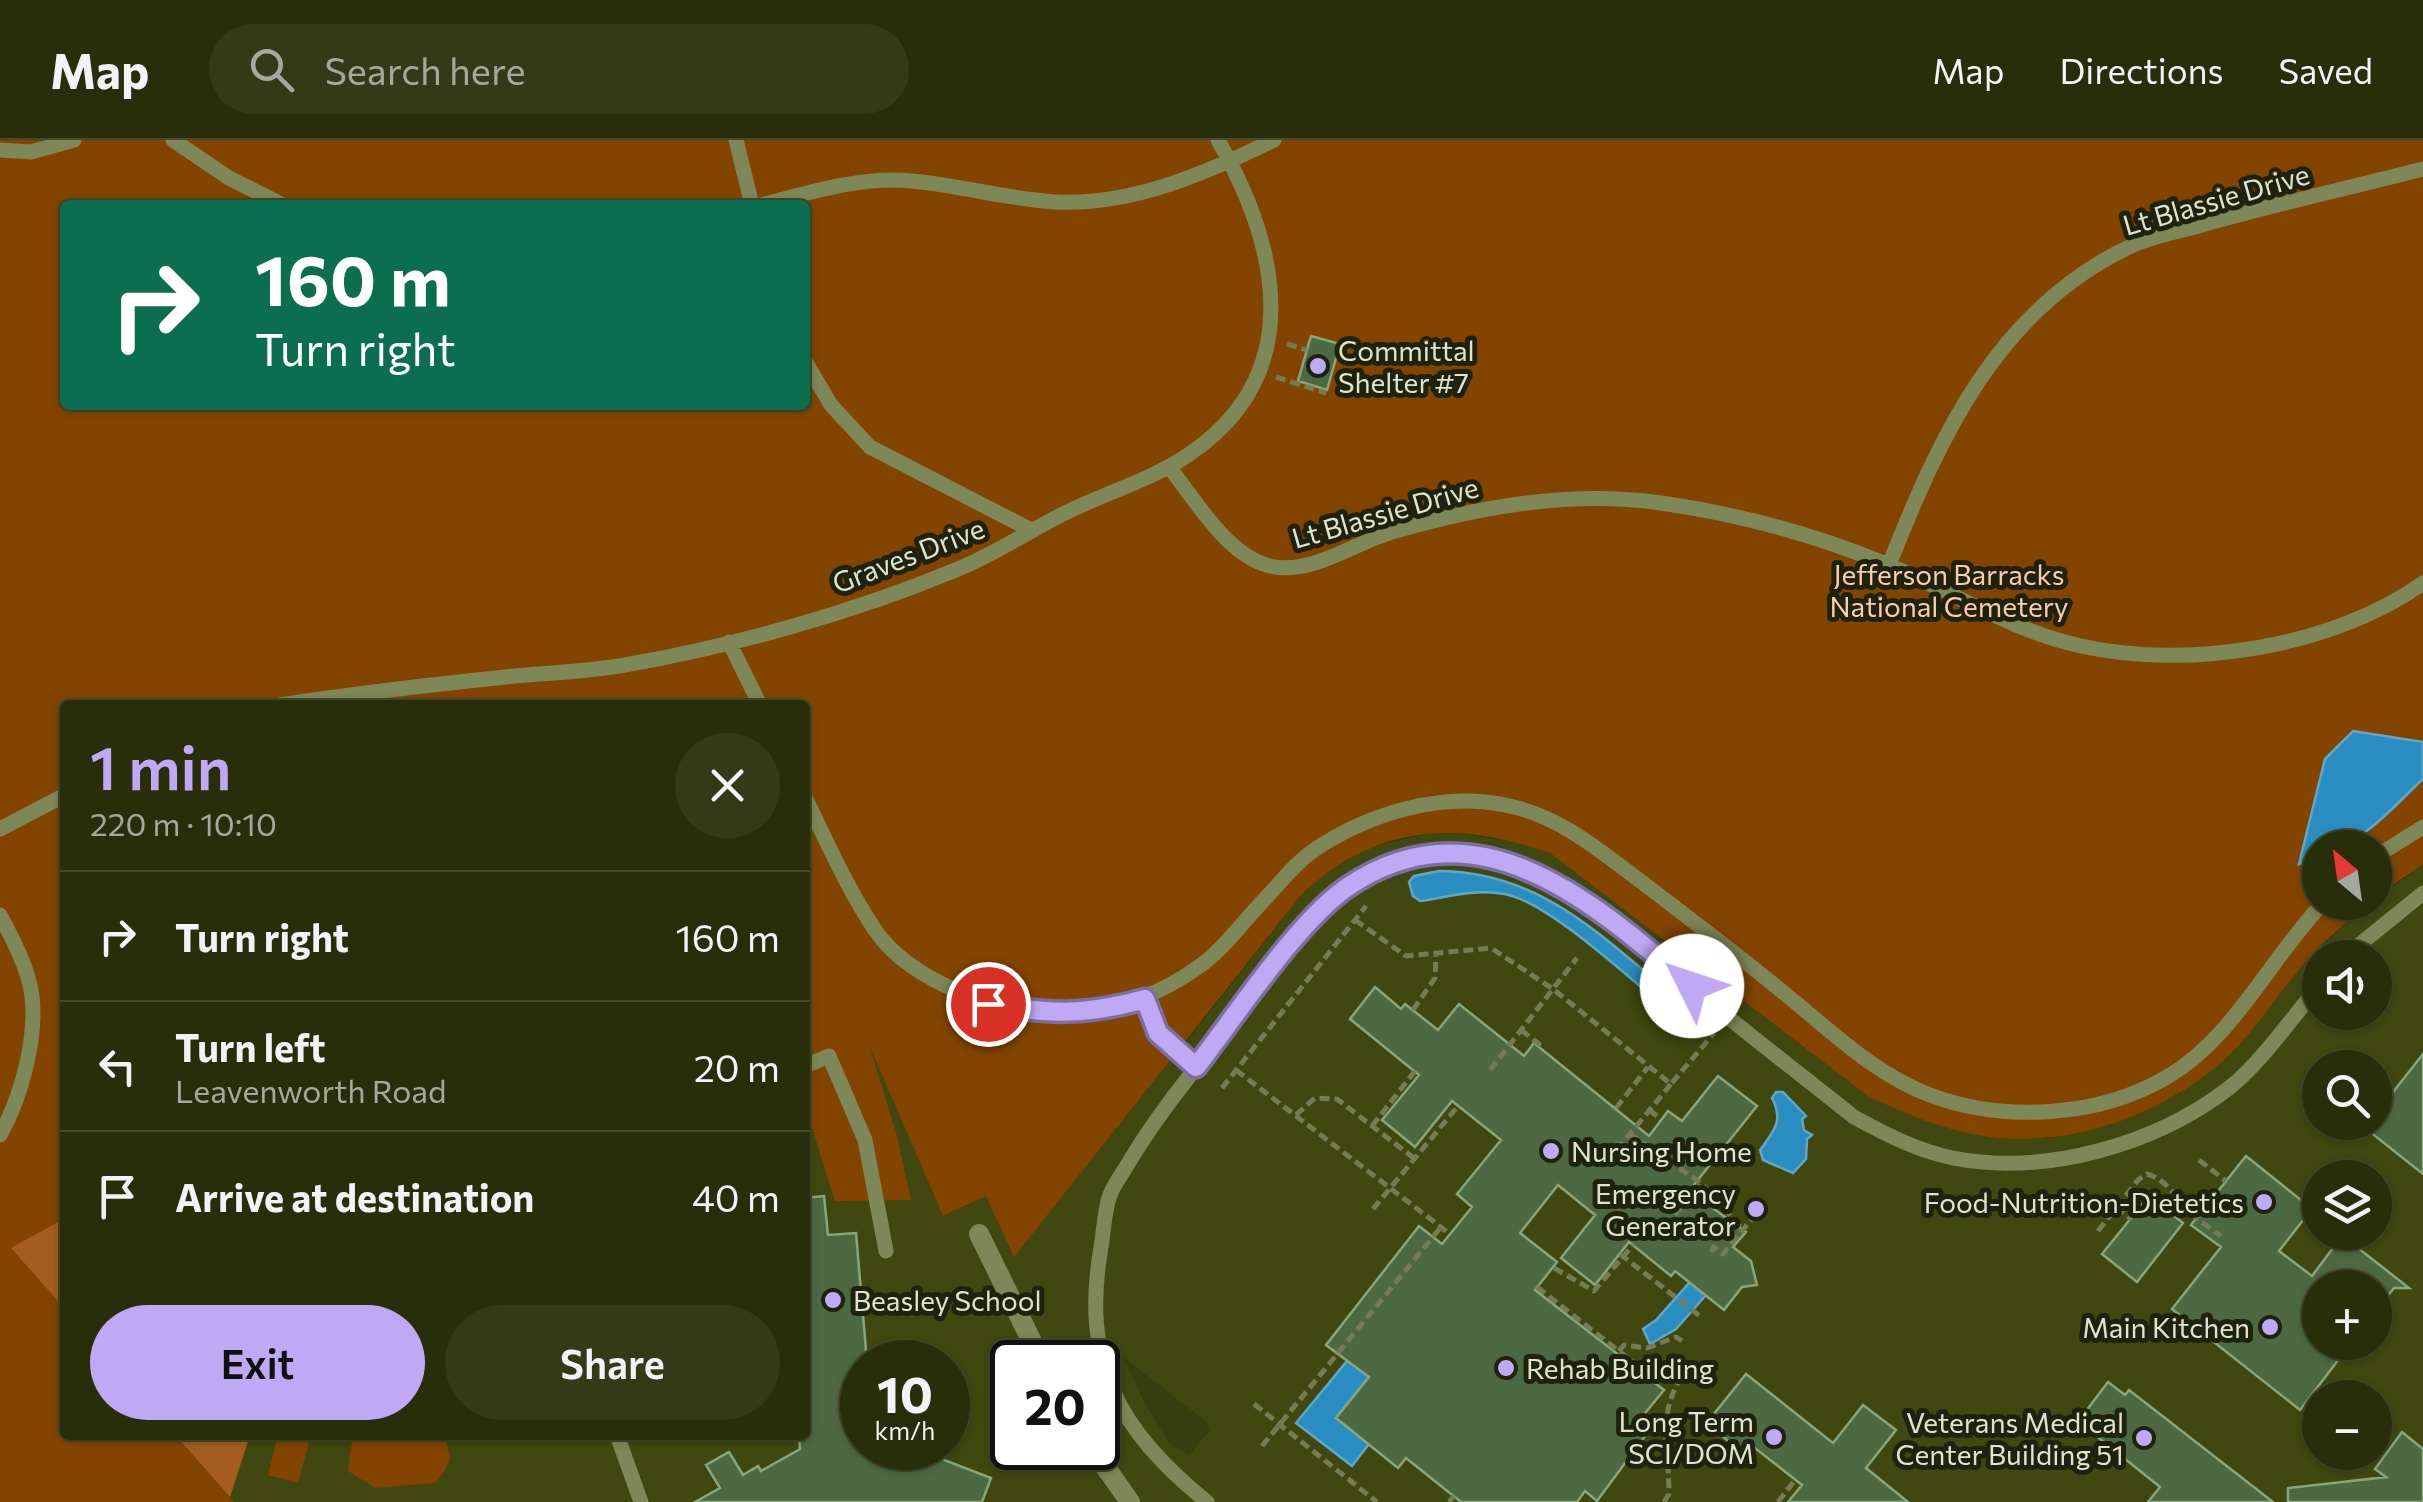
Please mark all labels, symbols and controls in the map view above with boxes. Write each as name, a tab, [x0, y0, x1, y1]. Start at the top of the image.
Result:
search box	[209, 24, 909, 114]
text: Map	[50, 40, 149, 99]
icon: search	[244, 42, 299, 97]
text: Search here	[324, 46, 525, 93]
text: Map	[1932, 48, 2004, 91]
text: Directions	[2059, 48, 2224, 91]
text: Saved	[2279, 48, 2373, 91]
street label: Lt Blassie Drive	[2119, 156, 2313, 242]
text: 160 m	[255, 235, 451, 320]
icon: right	[90, 240, 220, 370]
text: Turn right	[255, 320, 456, 375]
place label: Committal Shelter #7	[1338, 333, 1475, 399]
marker: Committal Shelter #7	[1307, 355, 1329, 377]
street label: Lt Blassie Drive	[1288, 469, 1482, 555]
street label: Graves Drive	[827, 510, 989, 600]
park label: Jefferson Barracks National Cemetery	[1830, 557, 2069, 623]
text: 1 min	[90, 729, 231, 802]
button: close	[675, 733, 780, 838]
text: 220 m · 10:10	[90, 803, 277, 843]
north arrow	[2302, 830, 2392, 920]
map controls	[2302, 830, 2392, 1470]
icon: right	[90, 909, 145, 964]
text: Turn right	[175, 913, 349, 960]
text: 160 m	[675, 913, 780, 960]
position arrow	[1640, 934, 1744, 1038]
button: sound	[2302, 940, 2392, 1030]
pin	[946, 962, 1031, 1047]
icon: arrive	[961, 977, 1016, 1032]
text: Turn left	[175, 1023, 326, 1070]
icon: left	[90, 1039, 145, 1094]
text: 20 m	[694, 1043, 780, 1090]
button: search	[2302, 1050, 2392, 1140]
text: Leavenworth Road	[175, 1070, 447, 1110]
place label: Nursing Home	[1571, 1134, 1752, 1168]
marker: Nursing Home	[1540, 1140, 1562, 1162]
button: layers	[2302, 1160, 2392, 1250]
icon: arrive	[90, 1169, 145, 1224]
text: Arrive at destination	[175, 1173, 534, 1220]
text: 40 m	[692, 1173, 780, 1220]
place label: Emergency Generator	[1595, 1176, 1736, 1242]
place label: Food-Nutrition-Dietetics	[1924, 1185, 2244, 1219]
marker: Food-Nutrition-Dietetics	[2253, 1191, 2275, 1213]
marker: Emergency Generator	[1745, 1198, 1767, 1220]
button: +	[2302, 1270, 2392, 1360]
place label: Beasley School	[853, 1283, 1042, 1317]
marker: Beasley School	[822, 1289, 844, 1311]
button: Exit	[90, 1305, 425, 1420]
button: Share	[445, 1305, 780, 1420]
place label: Main Kitchen	[2082, 1310, 2250, 1344]
marker: Main Kitchen	[2259, 1316, 2281, 1338]
speed limit sign: 20	[990, 1340, 1120, 1470]
place label: Rehab Building	[1526, 1351, 1714, 1385]
marker: Rehab Building	[1495, 1357, 1517, 1379]
text: 10	[877, 1362, 933, 1423]
button: −	[2302, 1380, 2392, 1470]
place label: Long Term SCI/DOM	[1618, 1404, 1754, 1470]
place label: Veterans Medical Center Building 51	[1895, 1405, 2124, 1471]
text: km/h	[875, 1415, 935, 1445]
marker: Long Term SCI/DOM	[1763, 1426, 1785, 1448]
marker: Veterans Medical Center Building 51	[2133, 1427, 2155, 1449]

